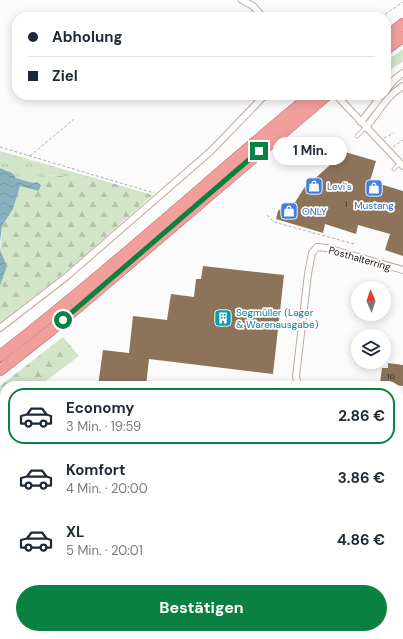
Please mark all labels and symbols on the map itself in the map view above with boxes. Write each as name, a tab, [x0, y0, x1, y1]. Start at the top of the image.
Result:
callout: 1 Min.	[273, 137, 347, 165]
route end	[250, 142, 268, 160]
shop icon: Levi's	[304, 176, 324, 196]
shop icon: Mustang	[364, 178, 384, 198]
place label: Levi's	[327, 180, 352, 193]
house number: 1	[345, 199, 347, 209]
place label: Mustang	[354, 199, 394, 212]
shop icon: ONLY	[279, 201, 299, 221]
place label: ONLY	[302, 205, 327, 218]
street label: Posthalterring	[327, 243, 393, 274]
north arrow	[351, 281, 391, 321]
place label: Segmüller (Lager & Warenausgabe)	[236, 306, 319, 331]
building icon: Segmüller (Lager & Warenausgabe)	[213, 308, 233, 328]
route start	[54, 311, 72, 329]
house number: 10	[387, 371, 396, 381]

